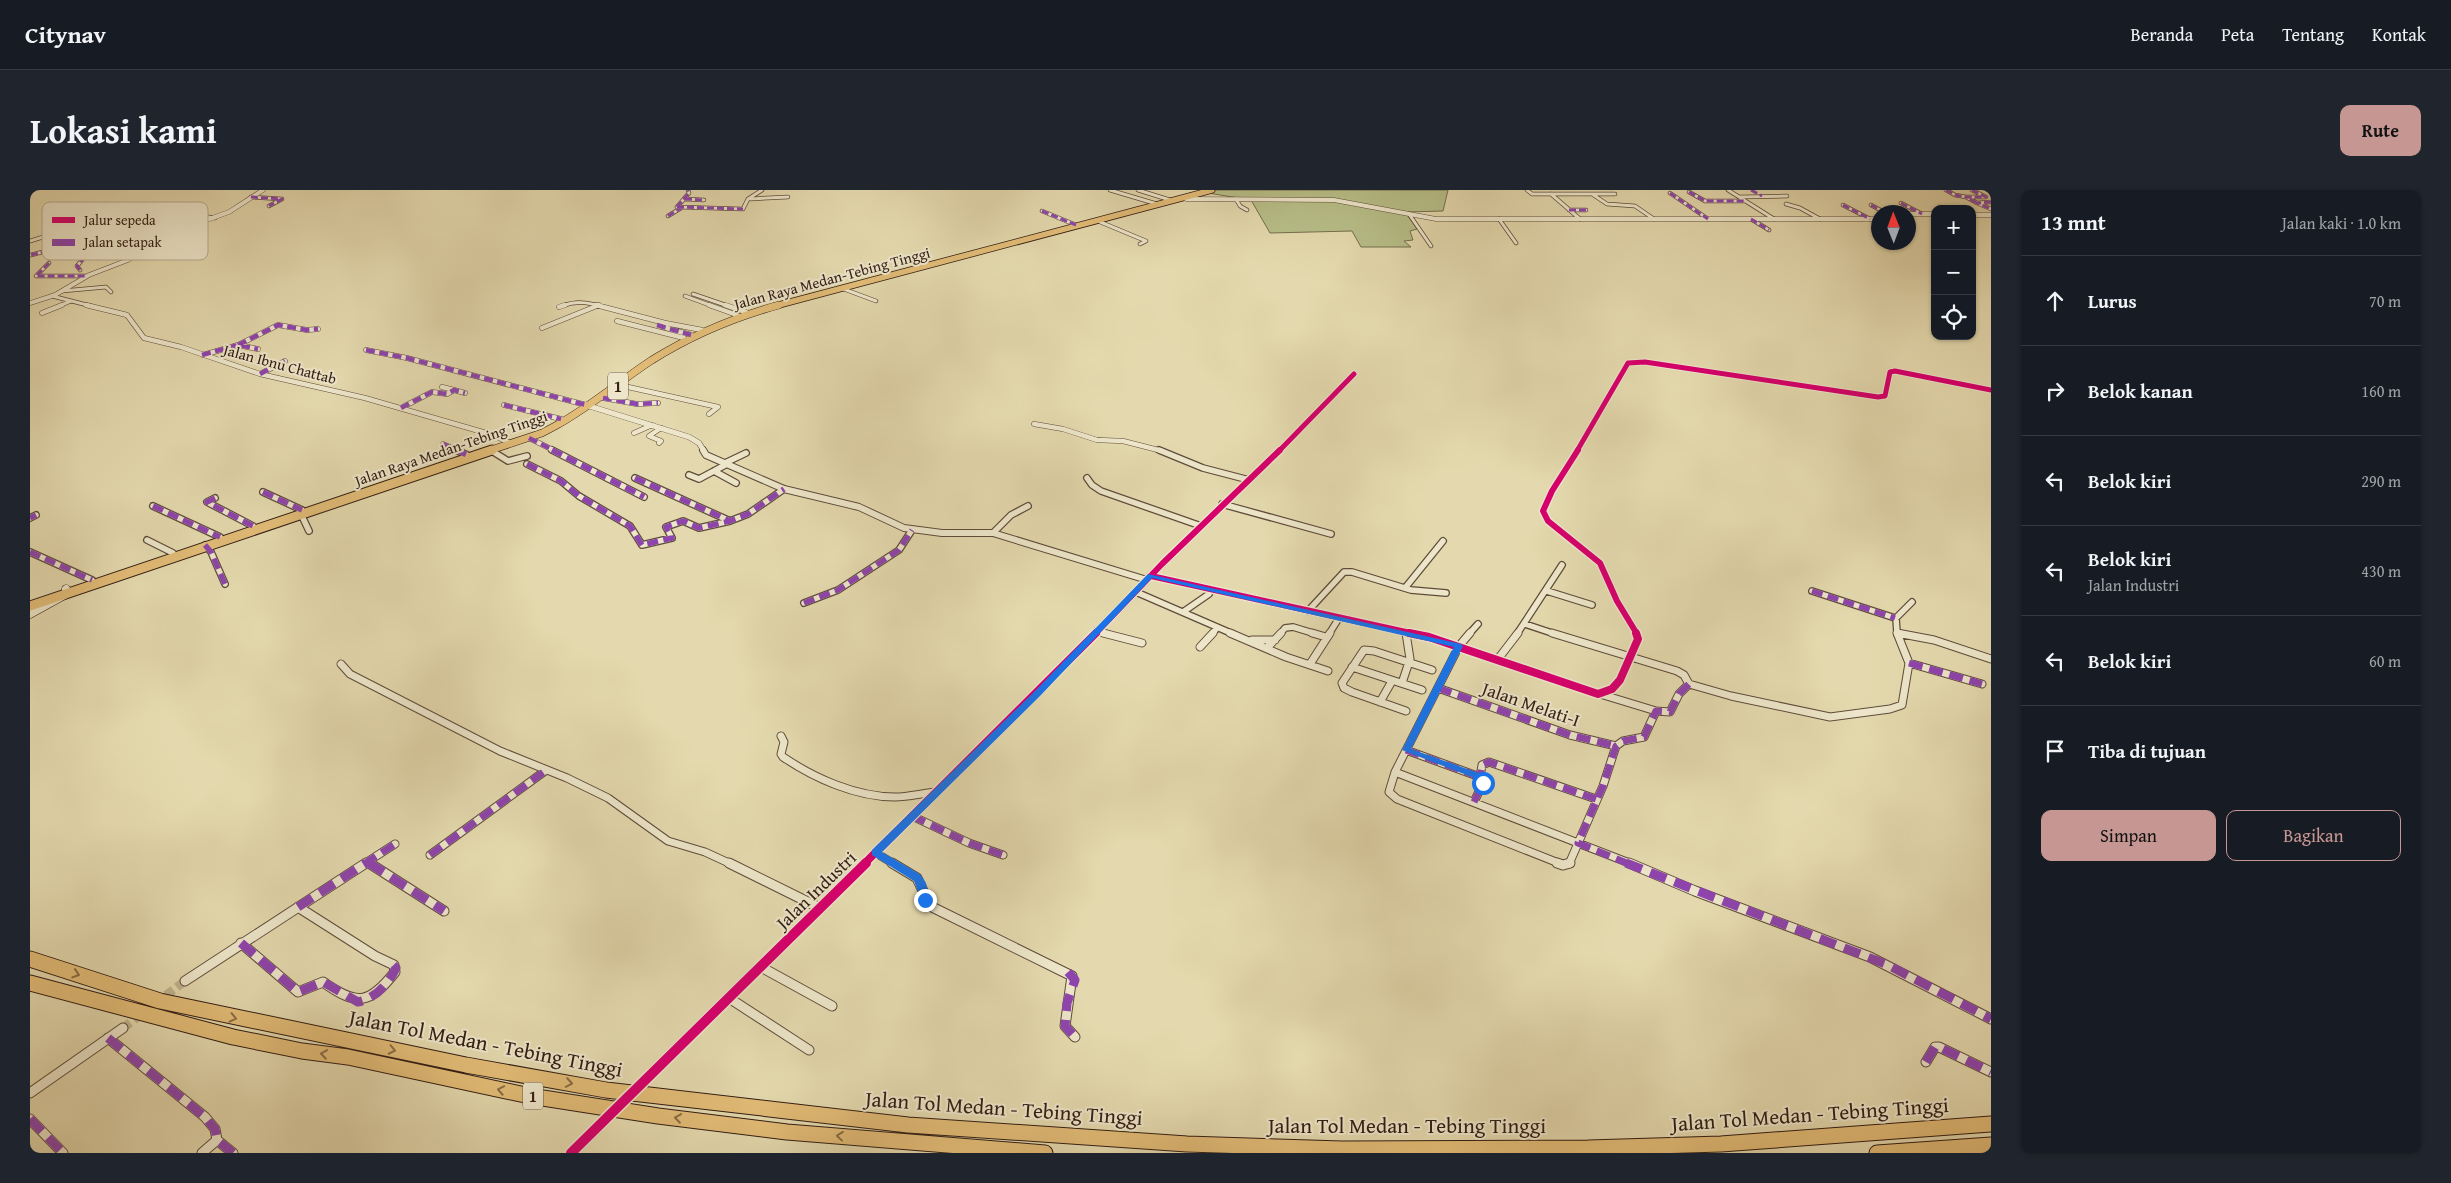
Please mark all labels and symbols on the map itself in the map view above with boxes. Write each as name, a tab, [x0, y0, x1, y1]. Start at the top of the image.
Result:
legend	[42, 202, 208, 260]
north arrow	[1871, 205, 1916, 250]
text: Jalur sepeda	[82, 210, 156, 230]
text: Jalan setapak	[82, 232, 162, 252]
street label: Jalan Raya Medan-Tebing Tinggi	[730, 242, 932, 315]
street label: Jalan Ibnu Chattab	[219, 338, 339, 389]
road number: 1	[608, 372, 628, 400]
street label: Jalan Raya Medan-Tebing Tinggi	[350, 405, 550, 492]
street label: Jalan Melati-I	[1477, 674, 1583, 733]
route start	[1472, 772, 1495, 795]
street label: Jalan Industri	[768, 845, 862, 937]
route end	[914, 889, 937, 912]
one-way arrow	[72, 969, 80, 979]
street label: Jalan Tol Medan - Tebing Tinggi	[344, 1001, 626, 1085]
one-way arrow	[228, 1012, 237, 1022]
one-way arrow	[388, 1044, 396, 1054]
one-way arrow	[320, 1049, 328, 1060]
one-way arrow	[564, 1078, 573, 1088]
road number: 1	[523, 1082, 543, 1109]
street label: Jalan Tol Medan - Tebing Tinggi	[861, 1083, 1144, 1133]
one-way arrow	[496, 1085, 505, 1095]
street label: Jalan Tol Medan - Tebing Tinggi	[1667, 1089, 1950, 1139]
street label: Jalan Tol Medan - Tebing Tinggi	[1265, 1110, 1546, 1141]
one-way arrow	[674, 1113, 682, 1124]
one-way arrow	[835, 1131, 843, 1142]

